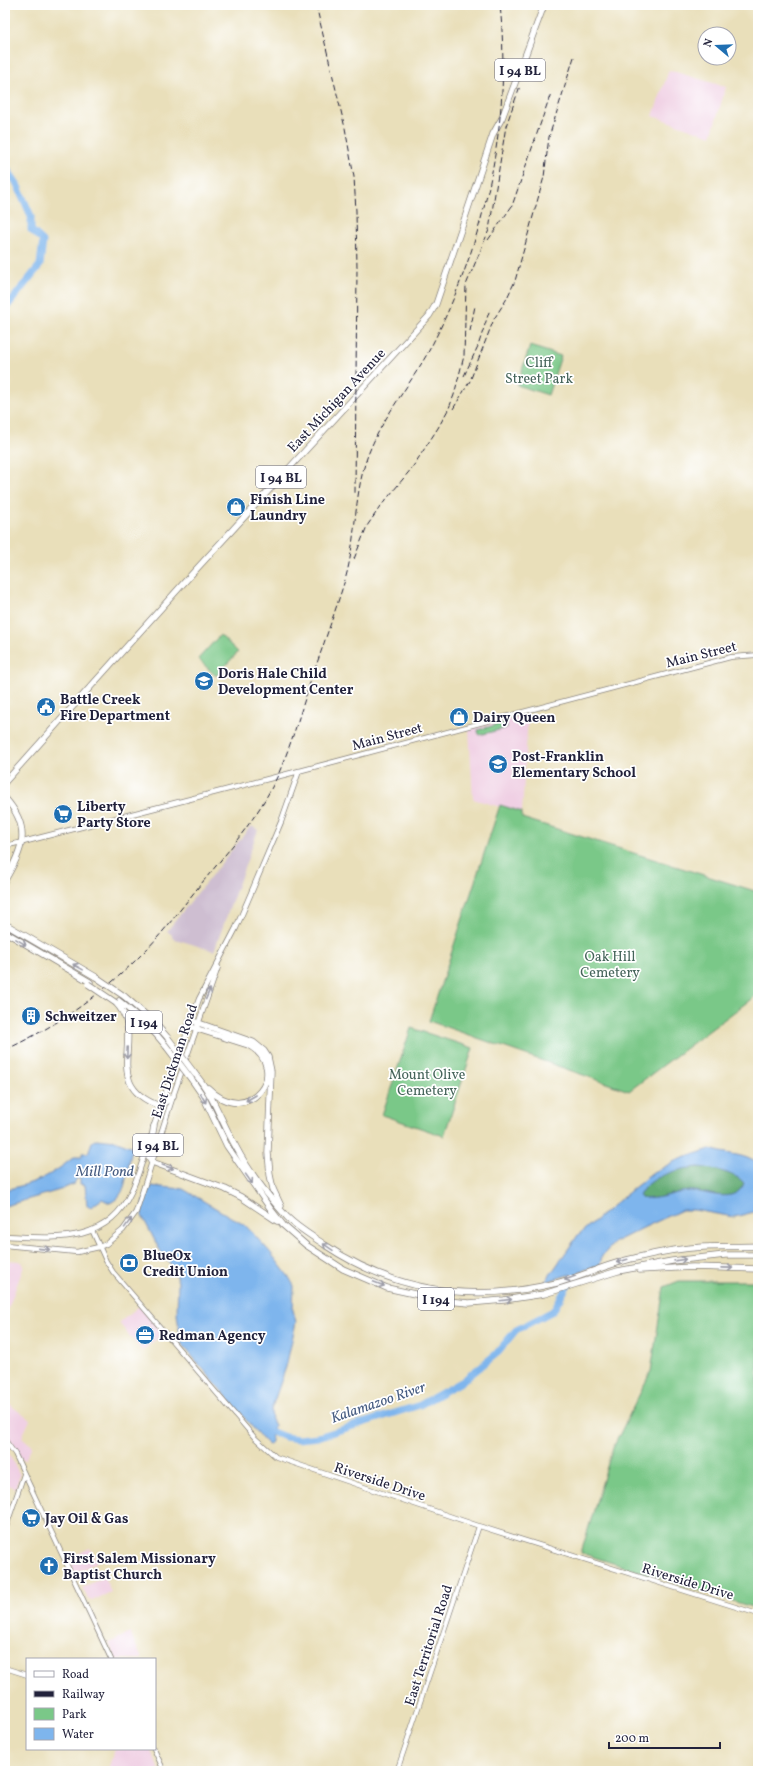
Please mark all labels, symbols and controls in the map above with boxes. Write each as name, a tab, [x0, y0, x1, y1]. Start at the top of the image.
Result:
north arrow	[697, 26, 737, 66]
text: N	[701, 37, 717, 49]
road number: I 94 BL	[495, 59, 545, 81]
street label: East Michigan Avenue	[284, 345, 391, 457]
park label: Cliff Street Park	[505, 354, 573, 389]
road number: I 94 BL	[256, 466, 306, 488]
place label: Finish Line Laundry	[250, 491, 325, 526]
shop icon: Finish Line Laundry	[225, 496, 247, 518]
street label: Main Street	[664, 637, 739, 673]
place label: Doris Hale Child Development Center	[218, 665, 354, 700]
school or university icon: Doris Hale Child Development Center	[193, 670, 215, 692]
place label: Battle Creek Fire Department	[60, 691, 170, 726]
public building icon: Battle Creek Fire Department	[35, 696, 57, 718]
shop icon: Dairy Queen	[448, 706, 470, 728]
place label: Dairy Queen	[473, 709, 556, 728]
street label: Main Street	[350, 719, 425, 756]
place label: Post-Franklin Elementary School	[512, 748, 636, 783]
school or university icon: Post-Franklin Elementary School	[487, 753, 509, 775]
place label: Liberty Party Store	[77, 798, 151, 833]
supermarket icon: Liberty Party Store	[52, 803, 74, 825]
one-way arrow	[15, 938, 27, 946]
park label: Oak Hill Cemetery	[580, 948, 640, 983]
one-way arrow	[72, 962, 84, 970]
one-way arrow	[205, 988, 212, 1000]
street label: East Dickman Road	[148, 1002, 203, 1121]
building icon: Schweitzer	[20, 1005, 42, 1027]
place label: Schweitzer	[45, 1008, 117, 1027]
road number: I 194	[126, 1011, 162, 1033]
one-way arrow	[123, 1046, 131, 1059]
park label: Mount Olive Cemetery	[389, 1066, 466, 1101]
one-way arrow	[200, 1092, 208, 1104]
one-way arrow	[245, 1095, 257, 1103]
road number: I 94 BL	[133, 1134, 183, 1156]
water label: Mill Pond	[75, 1162, 134, 1183]
one-way arrow	[161, 1164, 174, 1171]
one-way arrow	[245, 1173, 253, 1184]
one-way arrow	[124, 1217, 133, 1228]
one-way arrow	[322, 1243, 333, 1251]
one-way arrow	[37, 1245, 50, 1253]
place label: BlueOx Credit Union	[143, 1247, 228, 1282]
bank icon: BlueOx Credit Union	[118, 1252, 140, 1274]
one-way arrow	[673, 1256, 686, 1263]
one-way arrow	[616, 1258, 629, 1265]
one-way arrow	[720, 1264, 733, 1272]
one-way arrow	[565, 1275, 577, 1283]
one-way arrow	[372, 1281, 384, 1289]
road number: I 194	[418, 1288, 454, 1310]
one-way arrow	[499, 1296, 512, 1303]
office icon: Redman Agency	[134, 1324, 156, 1346]
place label: Redman Agency	[159, 1327, 266, 1346]
water label: Kalamazoo River	[328, 1377, 429, 1430]
street label: Riverside Drive	[331, 1459, 428, 1506]
supermarket icon: Jay Oil & Gas	[20, 1507, 42, 1529]
place label: Jay Oil & Gas	[44, 1510, 128, 1529]
place label: First Salem Missionary Baptist Church	[63, 1550, 216, 1585]
church icon: First Salem Missionary Baptist Church	[38, 1555, 60, 1577]
street label: Riverside Drive	[639, 1559, 736, 1606]
street label: East Territorial Road	[401, 1582, 458, 1708]
legend	[26, 1658, 156, 1750]
text: Road	[62, 1667, 89, 1683]
text: Railway	[62, 1687, 105, 1703]
text: Park	[62, 1707, 87, 1723]
scale bar	[609, 1724, 720, 1750]
text: Water	[62, 1727, 94, 1743]
text: 200 m	[615, 1731, 649, 1747]

